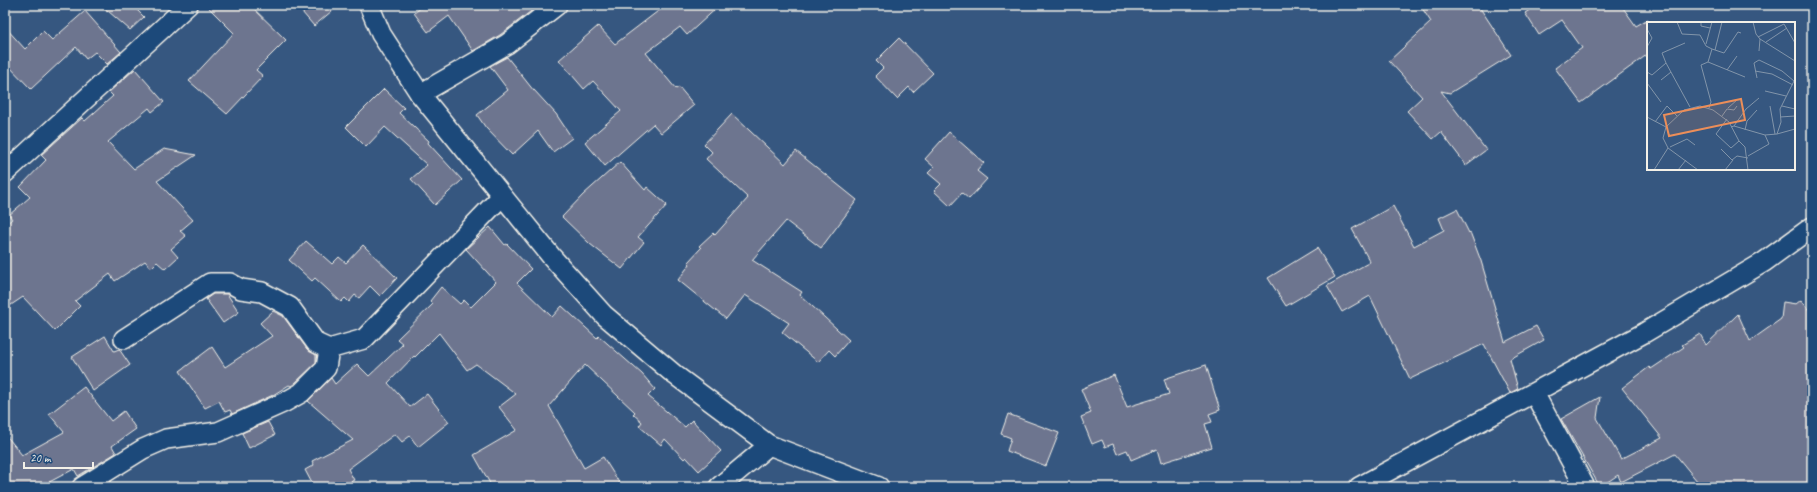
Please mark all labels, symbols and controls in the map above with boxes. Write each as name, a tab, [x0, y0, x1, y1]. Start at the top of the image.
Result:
inset map	[1647, 22, 1795, 170]
scale bar	[24, 444, 93, 470]
text: 20 m	[30, 450, 52, 466]

